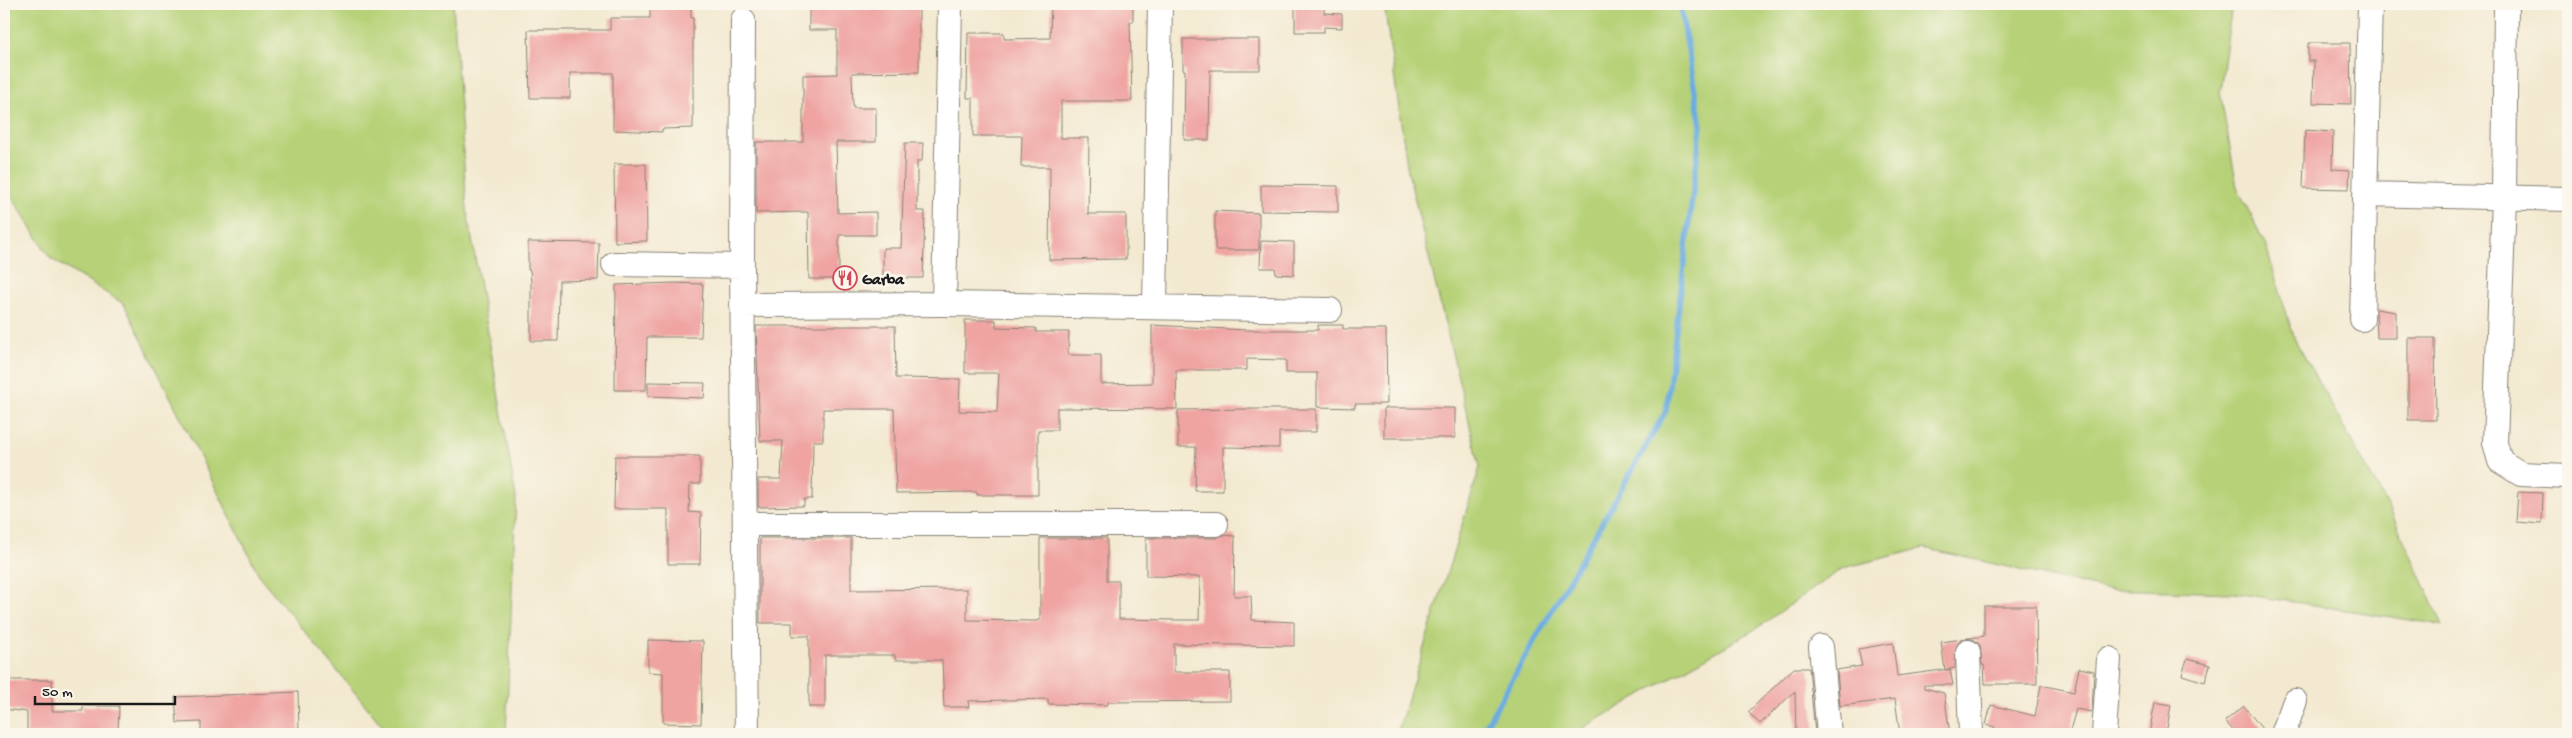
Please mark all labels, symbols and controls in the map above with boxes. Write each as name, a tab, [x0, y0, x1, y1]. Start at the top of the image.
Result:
restaurant icon: Garba	[832, 265, 858, 291]
place label: Garba	[862, 272, 905, 291]
scale bar	[35, 673, 175, 705]
text: 50 m	[42, 684, 73, 702]

